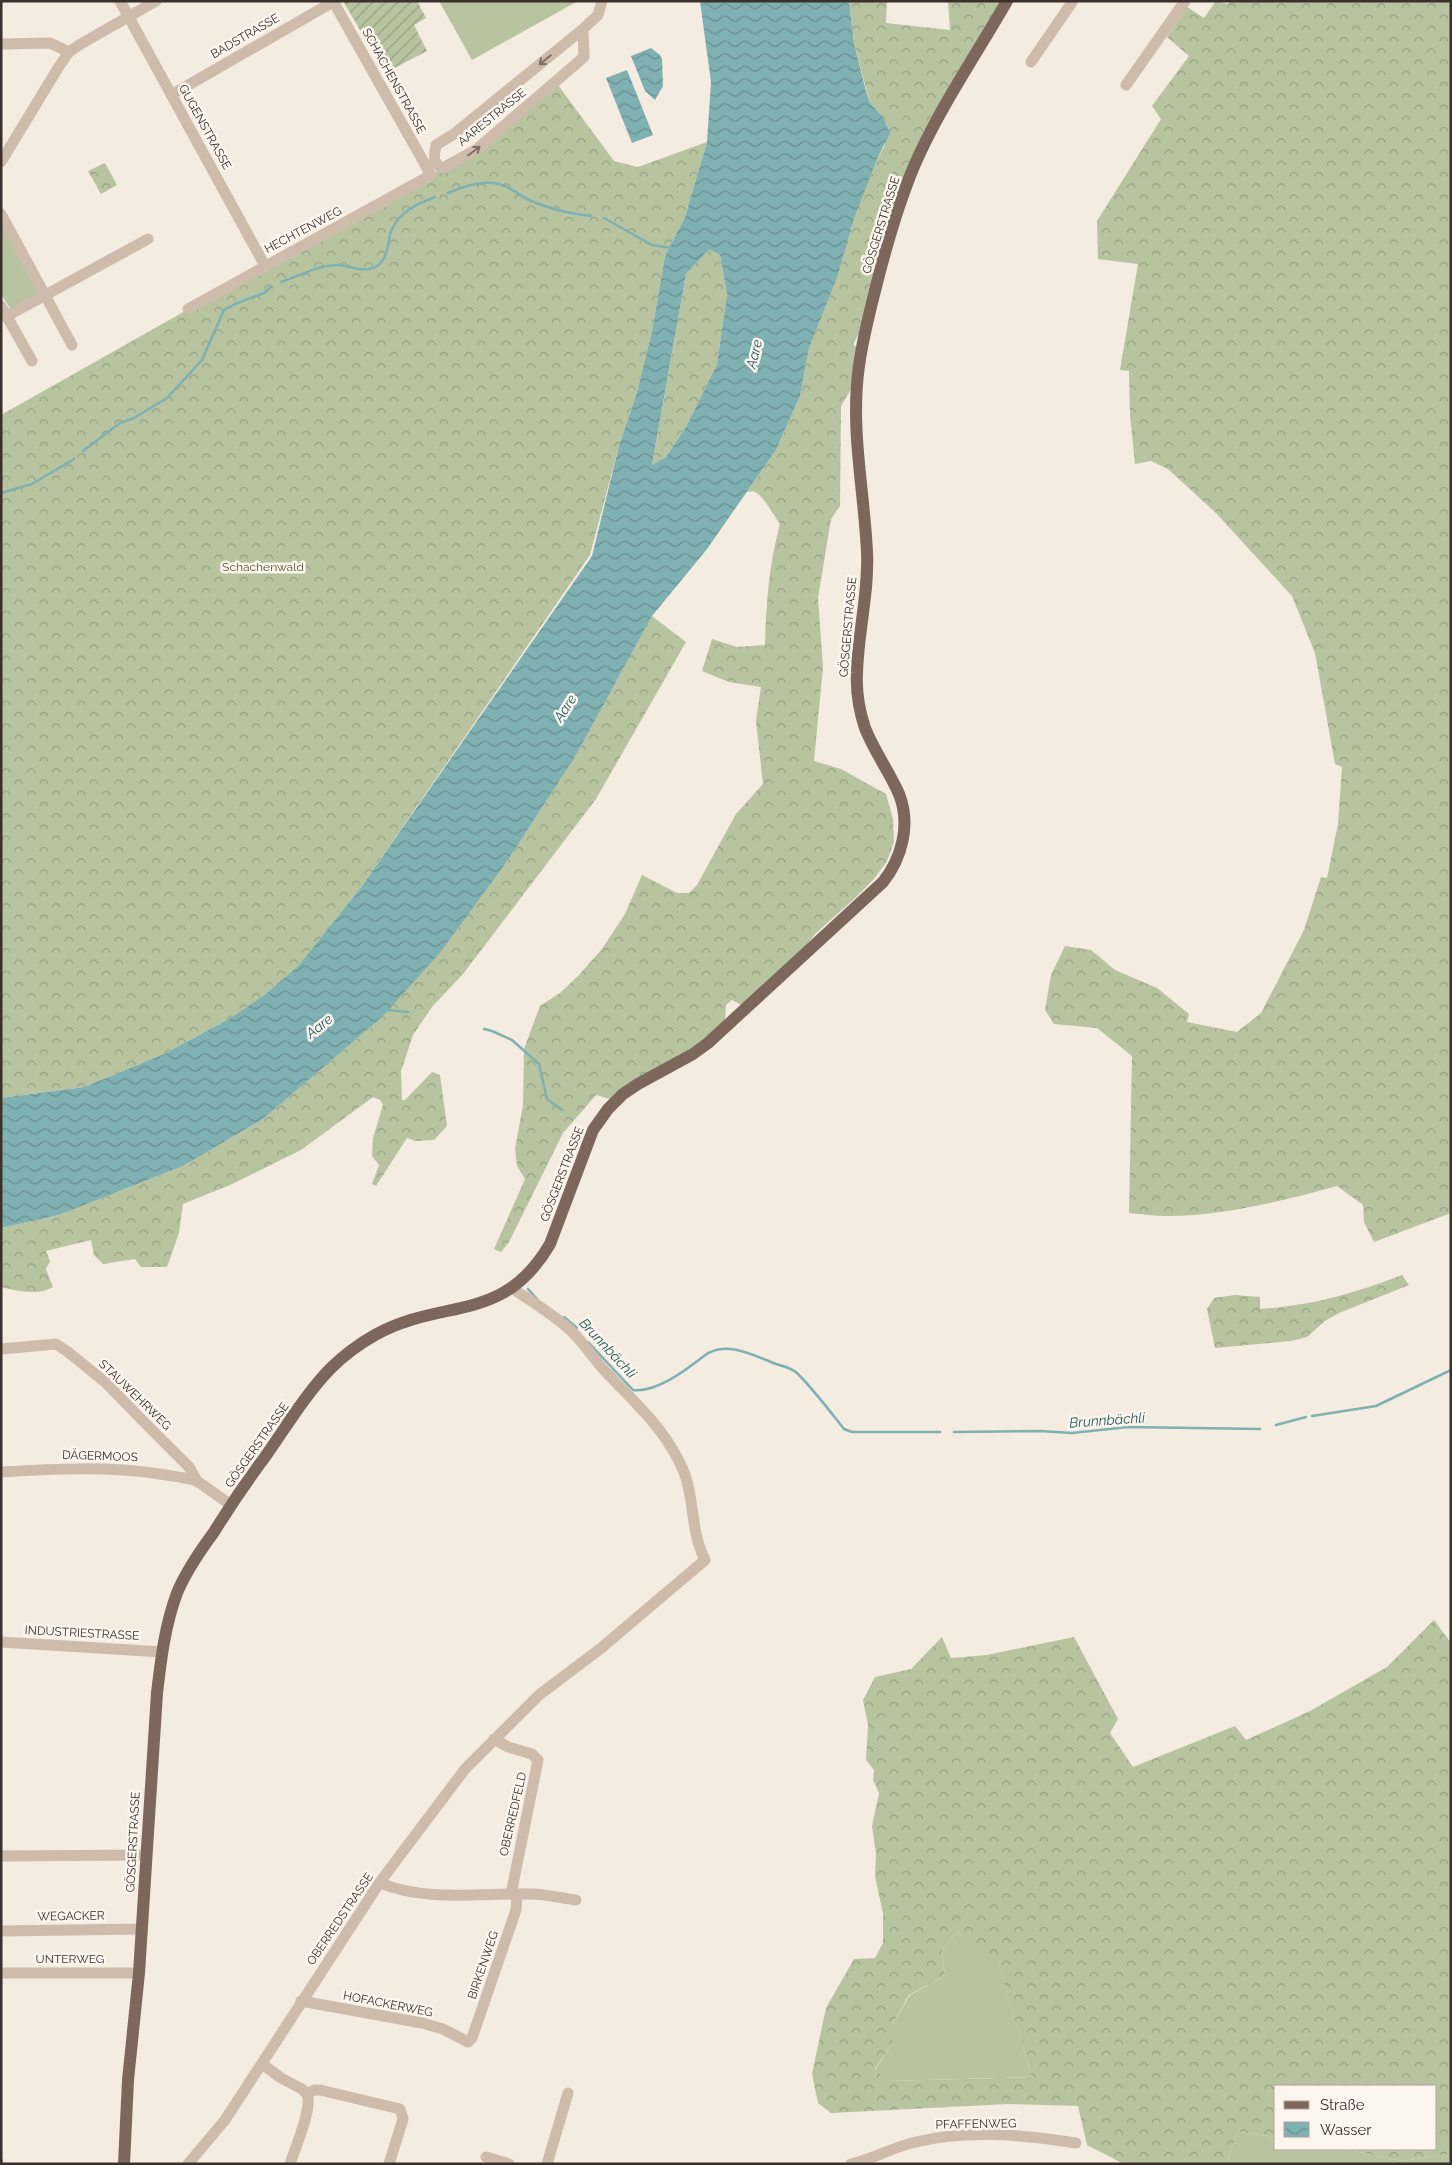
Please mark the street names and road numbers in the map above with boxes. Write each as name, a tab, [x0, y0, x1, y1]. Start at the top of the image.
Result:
street label: BADSTRASSE	[208, 11, 282, 61]
street label: SCHACHENSTRASSE	[359, 26, 429, 136]
street label: GUGENSTRASSE	[176, 82, 234, 172]
street label: AARESTRASSE	[455, 85, 529, 149]
street label: GÖSGERSTRASSE	[860, 175, 902, 275]
street label: HECHTENWEG	[262, 204, 344, 256]
street label: GÖSGERSTRASSE	[837, 576, 859, 678]
street label: GÖSGERSTRASSE	[537, 1124, 587, 1224]
street label: STAUWEHRWEG	[96, 1357, 174, 1433]
street label: GÖSGERSTRASSE	[222, 1400, 292, 1490]
street label: DÄGERMOOS	[62, 1448, 138, 1464]
street label: INDUSTRIESTRASSE	[24, 1623, 140, 1643]
street label: OBERREDFELD	[497, 1770, 530, 1857]
street label: GÖSGERSTRASSE	[123, 1791, 143, 1893]
street label: OBERREDSTRASSE	[304, 1870, 376, 1968]
street label: WEGACKER	[37, 1908, 105, 1924]
street label: BIRKENWEG	[465, 1929, 501, 2001]
street label: UNTERWEG	[36, 1952, 104, 1966]
street label: HOFACKERWEG	[342, 1988, 434, 2020]
street label: PFAFFENWEG	[935, 2116, 1017, 2132]

